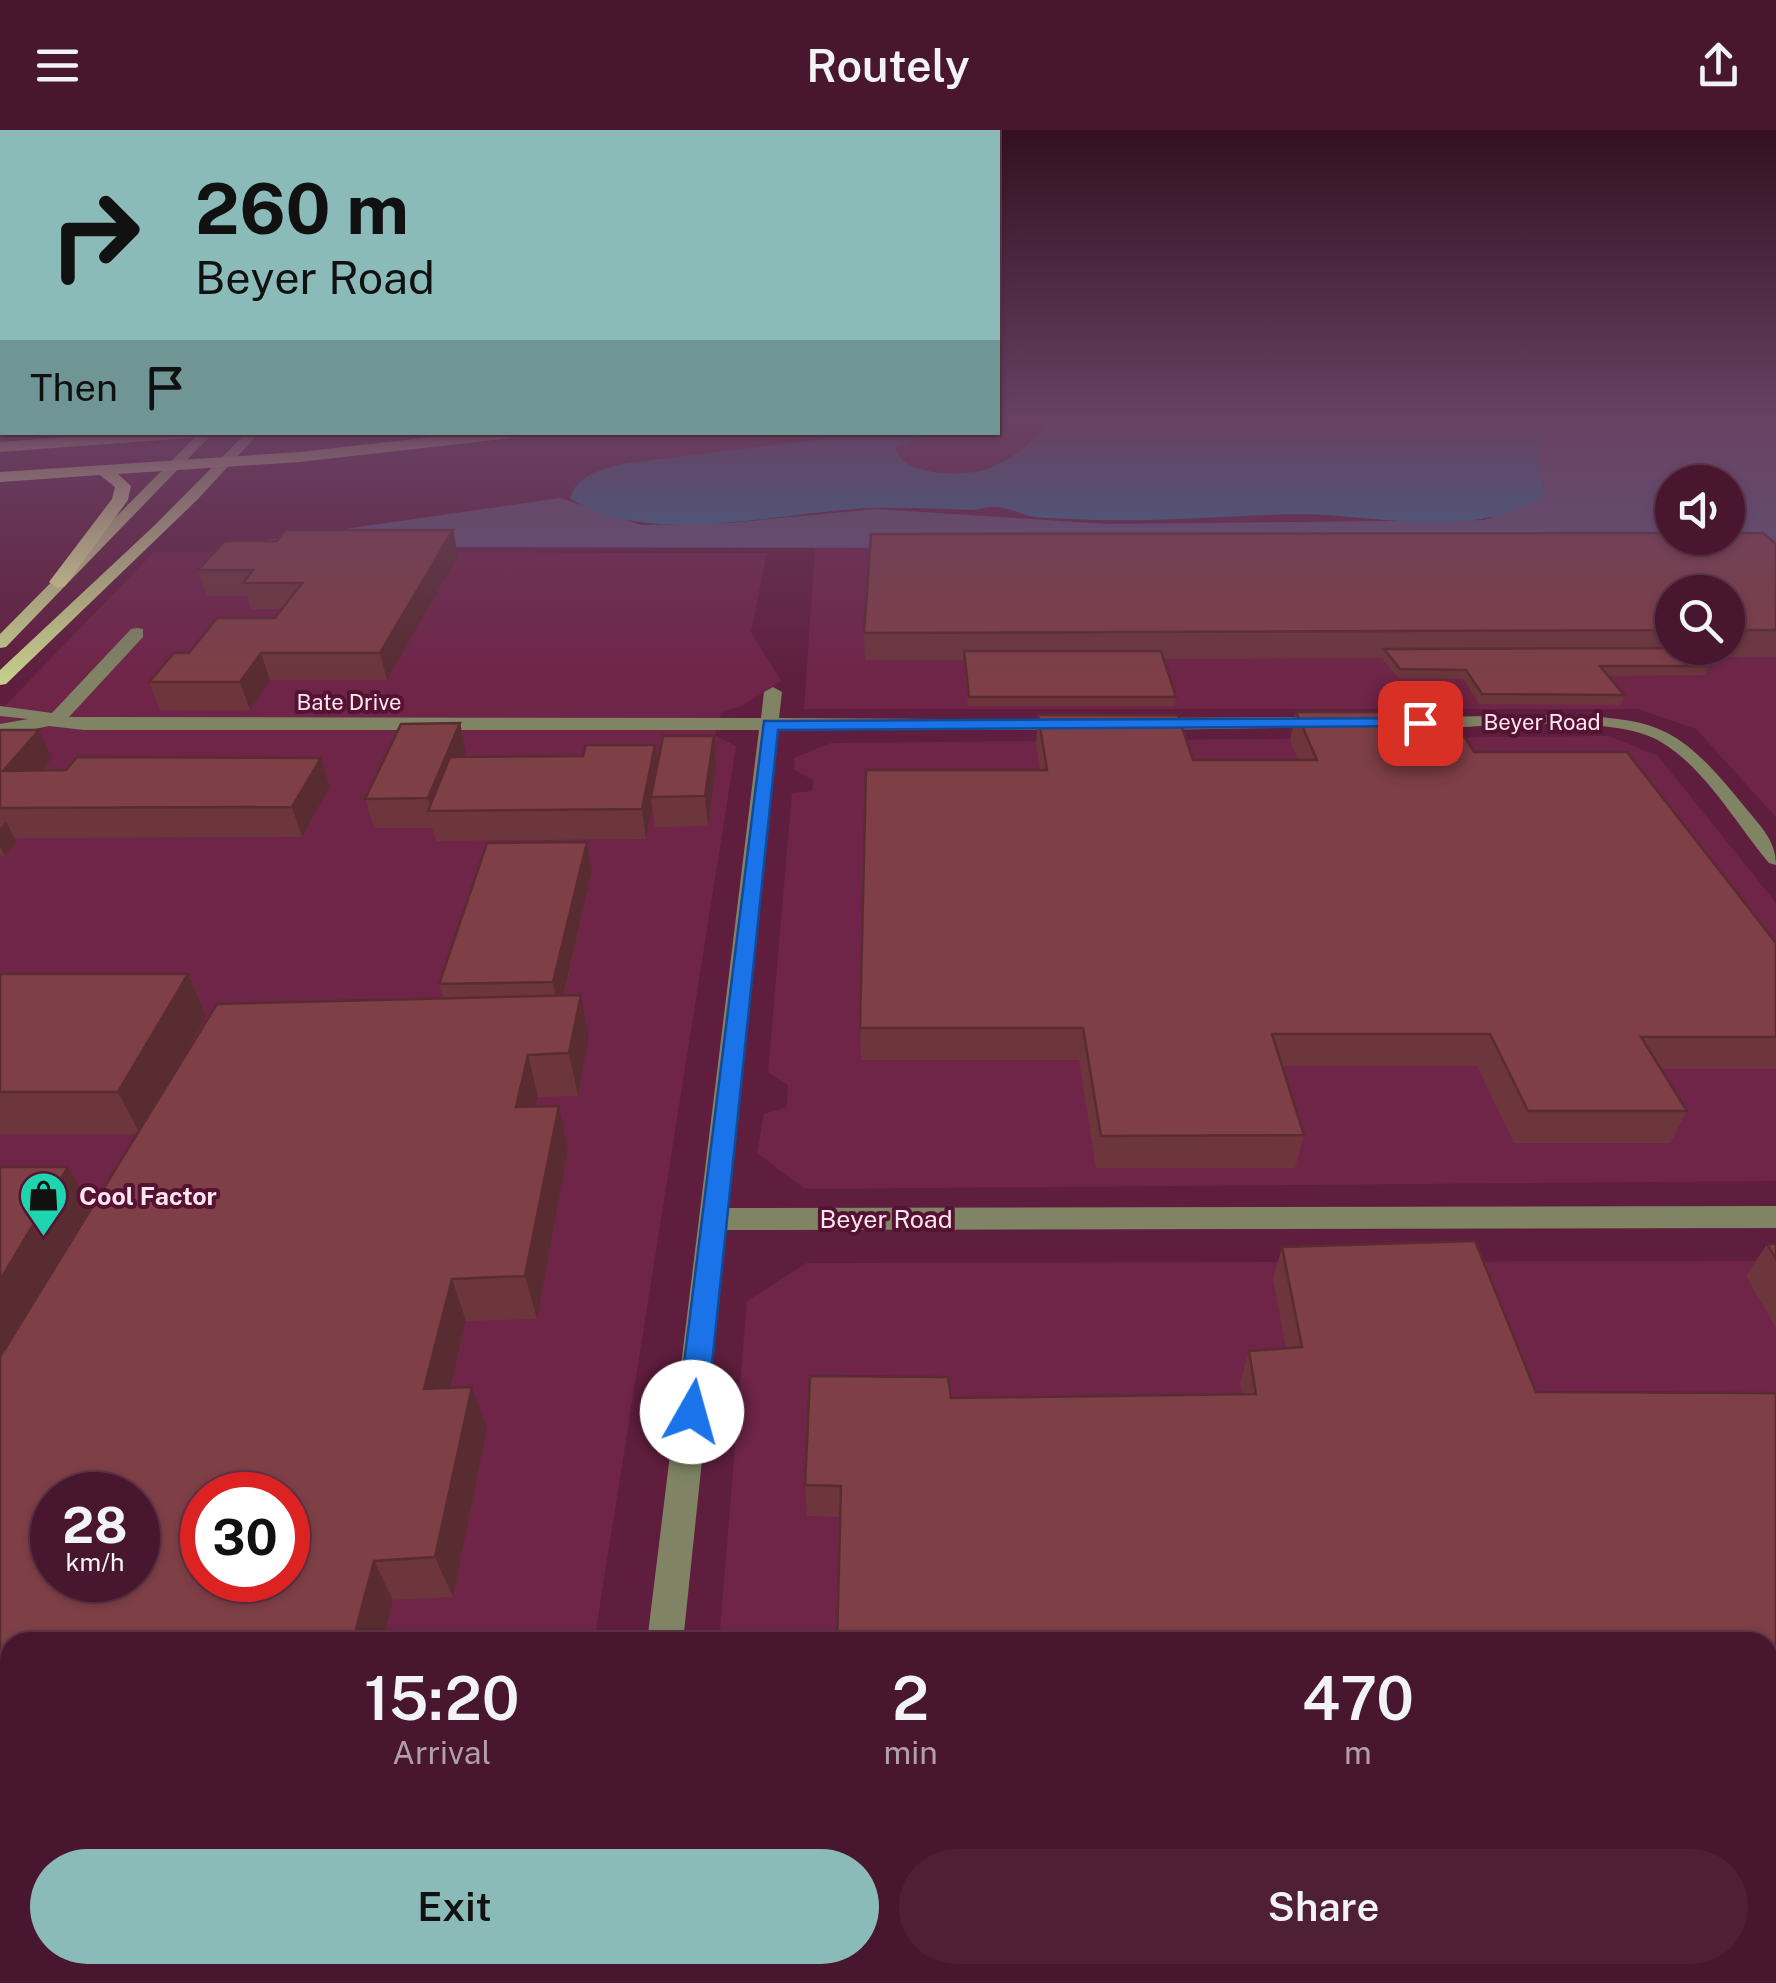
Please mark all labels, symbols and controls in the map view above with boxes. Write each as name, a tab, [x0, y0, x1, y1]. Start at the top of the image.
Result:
icon: menu	[30, 38, 85, 93]
icon: share	[1691, 38, 1746, 93]
text: Routely	[806, 39, 970, 92]
text: 260 m	[195, 167, 409, 250]
icon: right	[30, 170, 160, 300]
text: Beyer Road	[195, 251, 435, 304]
icon: arrive	[138, 360, 193, 415]
text: Then	[30, 365, 118, 410]
map controls	[1655, 465, 1745, 665]
button: sound	[1655, 465, 1745, 555]
button: search	[1655, 575, 1745, 665]
pin	[1378, 681, 1463, 766]
street label: Bate Drive	[296, 689, 402, 715]
icon: arrive	[1393, 696, 1448, 751]
street label: Beyer Road	[1483, 709, 1601, 735]
shop icon: Cool Factor	[18, 1170, 70, 1238]
place label: Cool Factor	[79, 1181, 217, 1211]
street label: Beyer Road	[819, 1204, 953, 1234]
position arrow	[640, 1360, 744, 1464]
speed limit sign: 30	[180, 1472, 310, 1602]
text: 28	[62, 1495, 128, 1554]
text: km/h	[66, 1547, 124, 1577]
text: 15:20	[364, 1663, 520, 1734]
text: 2	[892, 1663, 929, 1734]
text: 470	[1302, 1663, 1414, 1734]
text: Arrival	[392, 1734, 491, 1771]
text: min	[883, 1734, 938, 1771]
text: m	[1344, 1734, 1372, 1771]
button: Exit	[30, 1849, 879, 1964]
button: Share	[899, 1849, 1748, 1964]

